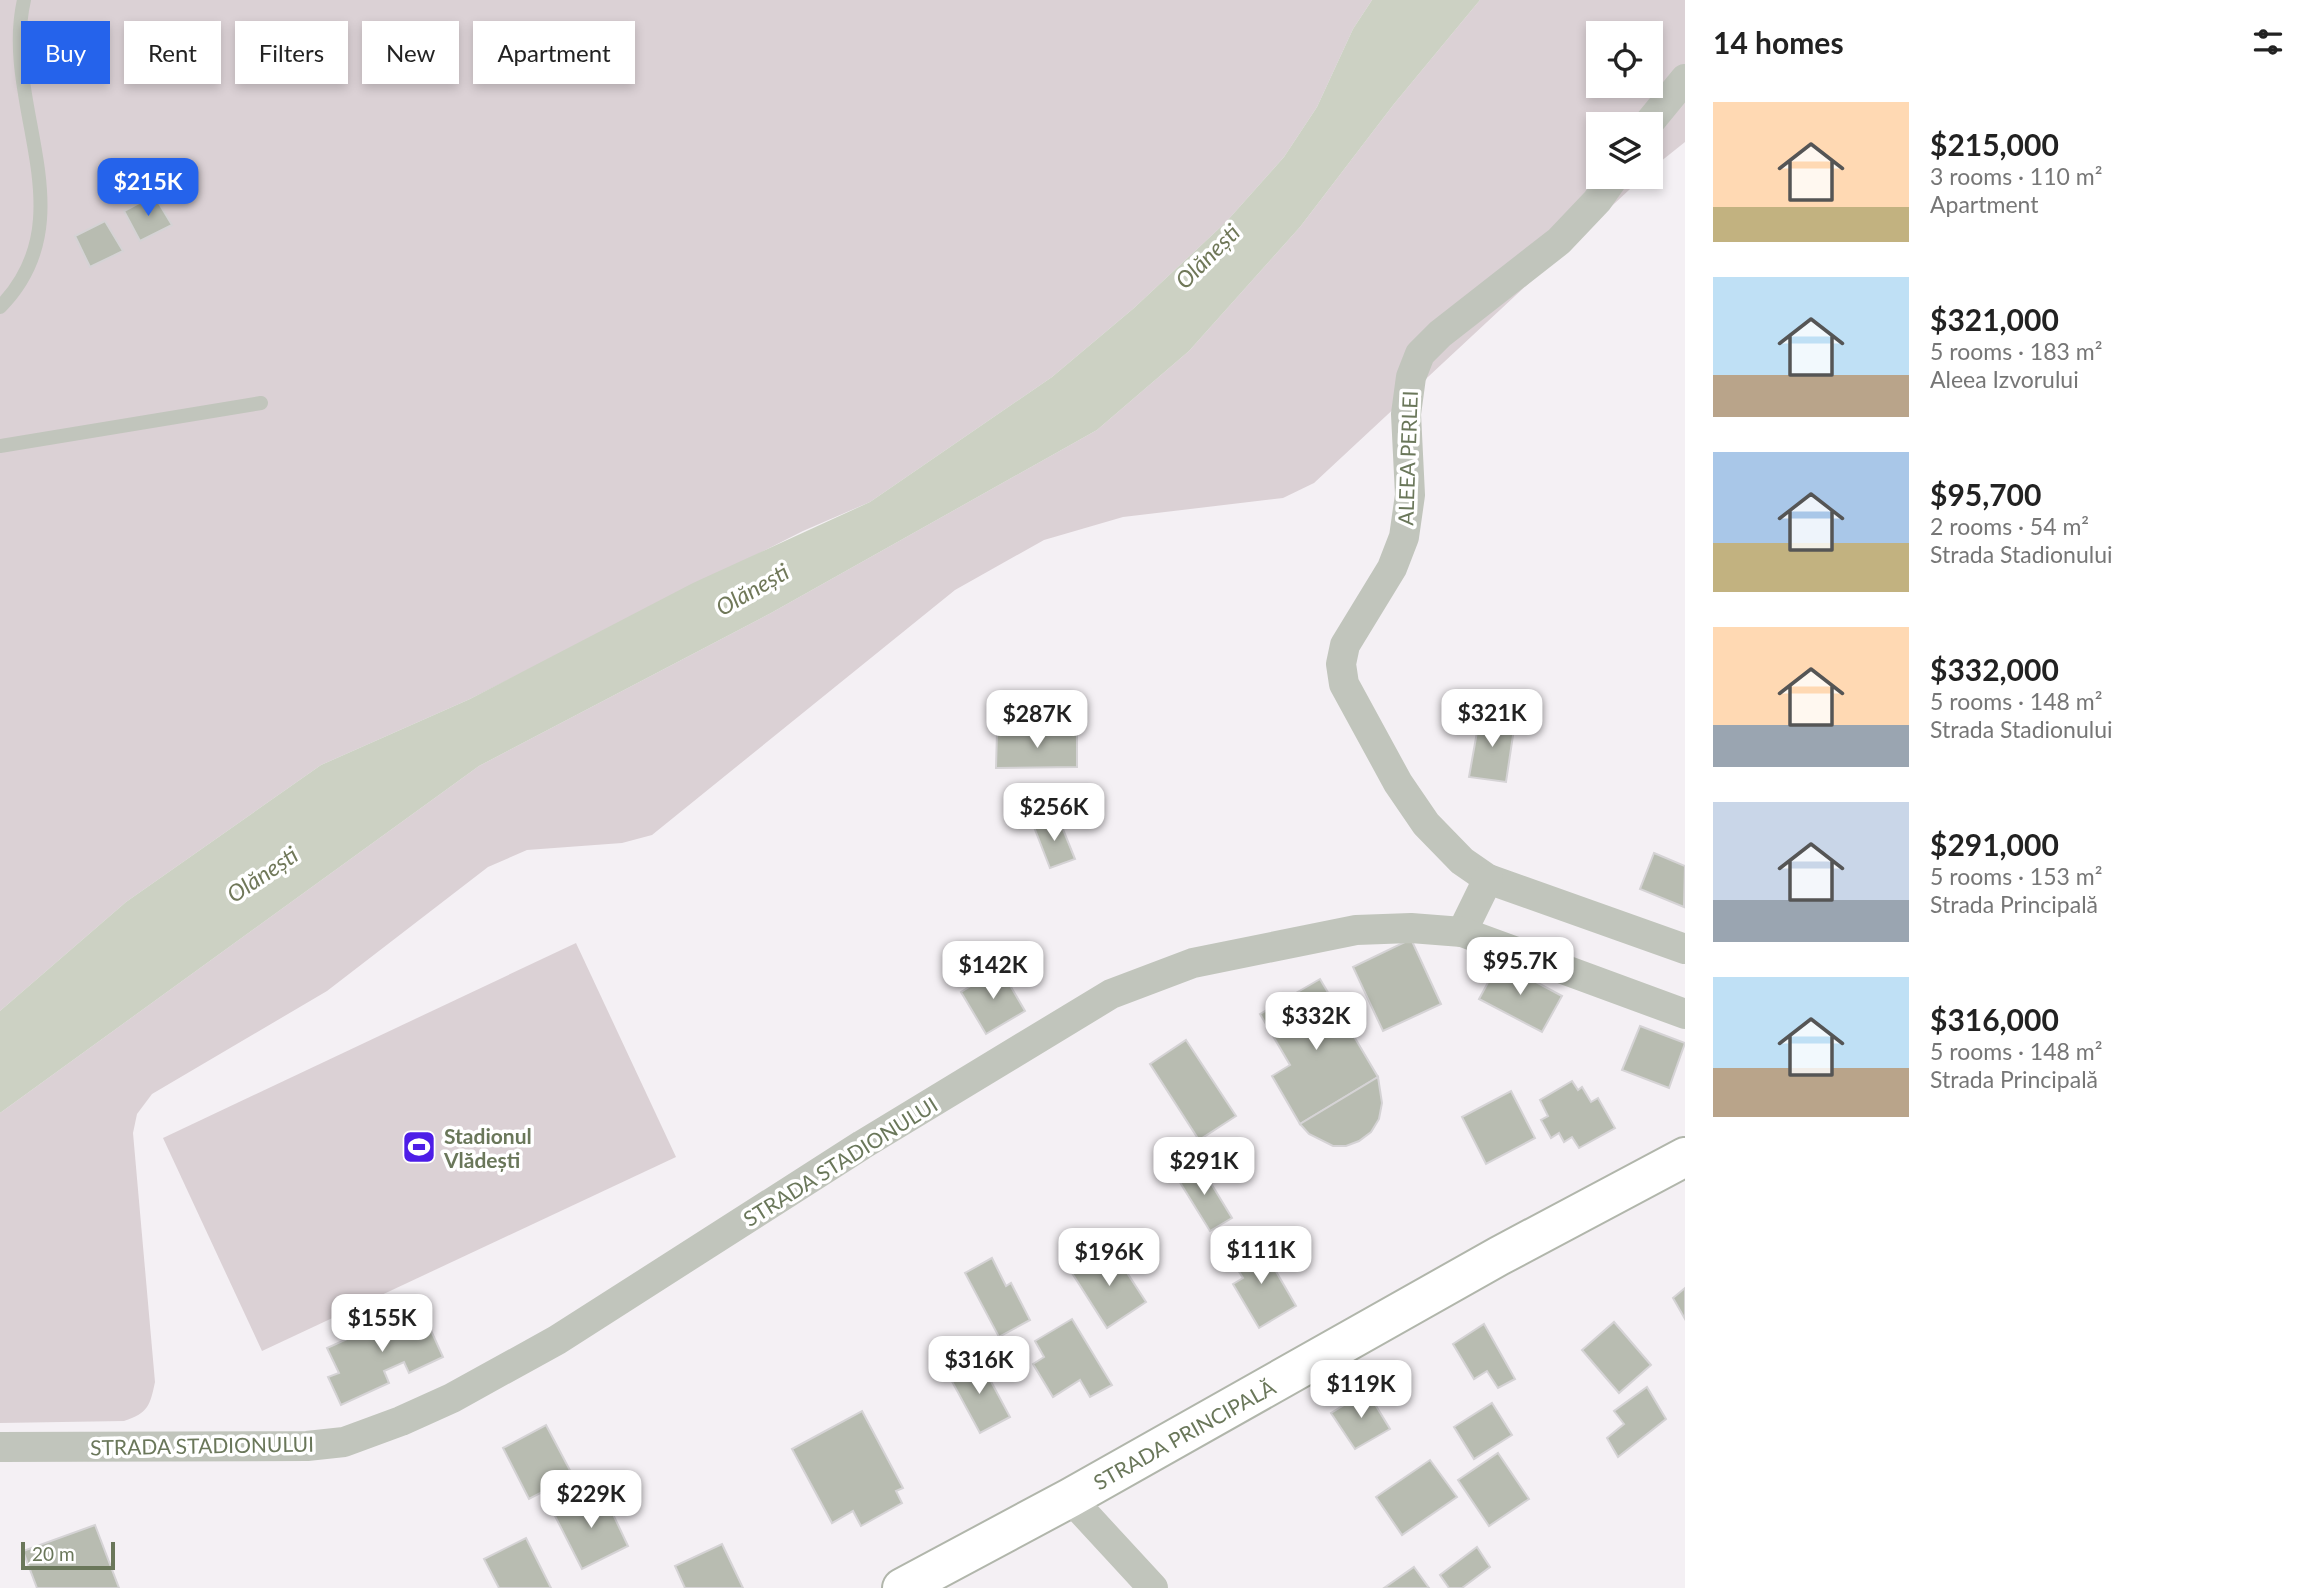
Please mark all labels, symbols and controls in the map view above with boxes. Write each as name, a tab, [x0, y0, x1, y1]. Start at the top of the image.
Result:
chip: Buy	[21, 21, 110, 84]
chip: Rent	[124, 21, 221, 84]
chip: Filters	[235, 21, 348, 84]
chip: New	[362, 21, 459, 84]
chip: Apartment	[473, 21, 635, 84]
map controls	[1586, 21, 1663, 189]
button: locate	[1586, 21, 1663, 98]
icon: filters	[2249, 23, 2287, 61]
text: 14 homes	[1713, 24, 1844, 60]
button: layers	[1586, 112, 1663, 189]
text: $215,000	[1930, 126, 2059, 162]
icon: home	[1769, 130, 1853, 214]
pin: $215K	[99, 158, 197, 218]
text: 3 rooms · 110 m²	[1930, 162, 2102, 190]
text: $215K	[113, 167, 183, 195]
text: Apartment	[1930, 190, 2038, 218]
water label: Olănești	[1169, 217, 1246, 294]
text: $321,000	[1930, 301, 2059, 337]
icon: home	[1769, 305, 1853, 389]
text: 5 rooms · 183 m²	[1930, 337, 2102, 365]
text: Aleea Izvorului	[1930, 365, 2079, 393]
street label: ALEEA PERLEI	[1392, 390, 1422, 526]
text: $95,700	[1930, 476, 2041, 512]
icon: home	[1769, 480, 1853, 564]
text: 2 rooms · 54 m²	[1930, 512, 2089, 540]
text: Strada Stadionului	[1930, 540, 2113, 568]
water label: Olănești	[711, 557, 794, 621]
text: $332,000	[1930, 651, 2059, 687]
icon: home	[1769, 655, 1853, 739]
text: 5 rooms · 148 m²	[1930, 687, 2102, 715]
pin: $287K	[988, 690, 1086, 750]
pin: $321K	[1443, 690, 1541, 749]
text: $321K	[1457, 698, 1527, 726]
text: $287K	[1002, 699, 1072, 727]
text: Strada Stadionului	[1930, 715, 2113, 743]
pin: $256K	[1005, 784, 1103, 843]
text: $256K	[1019, 792, 1089, 820]
text: $291,000	[1930, 826, 2059, 862]
icon: home	[1769, 830, 1853, 914]
water label: Olănești	[221, 840, 303, 908]
text: 5 rooms · 153 m²	[1930, 862, 2102, 890]
text: Strada Principală	[1930, 890, 2098, 918]
pin: $95.7K	[1463, 937, 1577, 997]
pin: $142K	[944, 942, 1042, 1001]
text: $95.7K	[1483, 946, 1557, 974]
text: $142K	[958, 950, 1028, 978]
pin: $332K	[1267, 992, 1365, 1052]
text: $332K	[1281, 1001, 1351, 1029]
text: $316,000	[1930, 1001, 2059, 1037]
icon: home	[1769, 1005, 1853, 1089]
text: 5 rooms · 148 m²	[1930, 1037, 2102, 1065]
text: Strada Principală	[1930, 1065, 2098, 1093]
street label: STRADA STADIONULUI	[738, 1091, 942, 1231]
place label: Stadionul Vlădești	[443, 1123, 532, 1172]
sports icon: Stadionul Vlădești	[400, 1128, 438, 1166]
pin: $291K	[1155, 1138, 1253, 1197]
text: $291K	[1169, 1146, 1239, 1174]
pin: $111K	[1212, 1226, 1310, 1286]
pin: $196K	[1060, 1228, 1158, 1288]
text: $111K	[1226, 1235, 1296, 1263]
text: $196K	[1074, 1237, 1144, 1265]
pin: $155K	[333, 1294, 431, 1354]
text: $155K	[347, 1303, 417, 1331]
pin: $316K	[930, 1336, 1028, 1396]
text: $316K	[944, 1345, 1014, 1373]
pin: $119K	[1312, 1360, 1410, 1420]
text: $119K	[1326, 1369, 1396, 1397]
street label: STRADA PRINCIPALĂ	[1089, 1373, 1280, 1494]
street label: STRADA STADIONULUI	[90, 1431, 314, 1459]
pin: $229K	[542, 1470, 640, 1530]
text: $229K	[556, 1479, 626, 1507]
scale bar	[21, 1539, 116, 1571]
text: 20 m	[32, 1542, 75, 1565]

